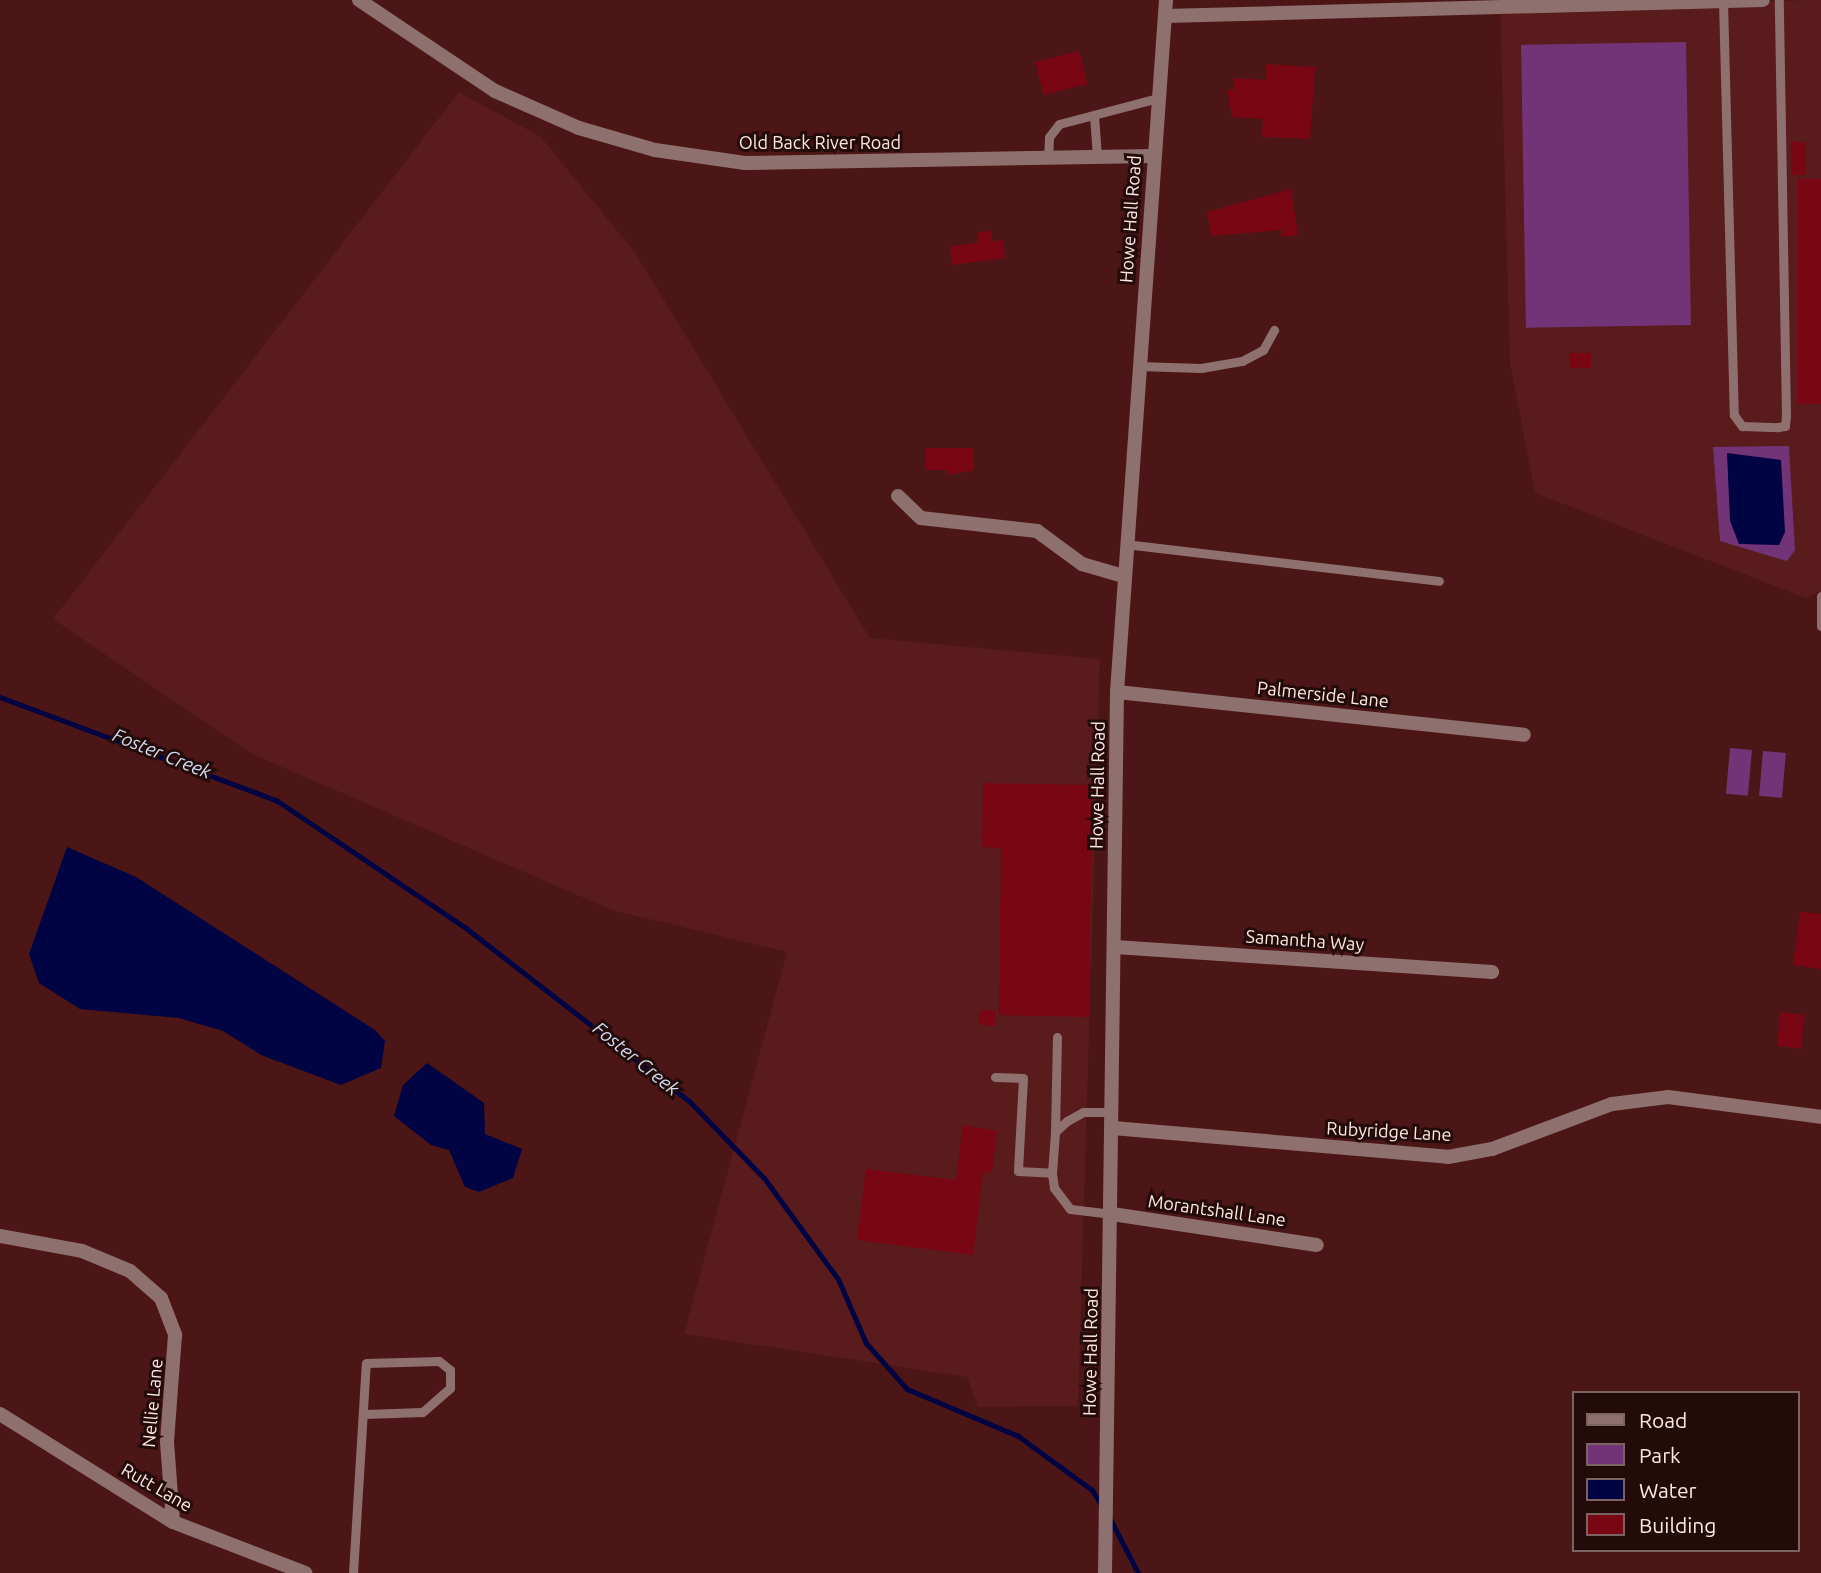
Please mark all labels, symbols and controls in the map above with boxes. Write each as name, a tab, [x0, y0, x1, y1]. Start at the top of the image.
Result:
street label: Old Back River Road	[739, 131, 901, 153]
street label: Howe Hall Road	[1115, 154, 1145, 284]
street label: Palmerside Lane	[1256, 676, 1390, 712]
street label: Howe Hall Road	[1085, 721, 1109, 849]
water label: Foster Creek	[109, 724, 215, 784]
street label: Samantha Way	[1245, 925, 1365, 955]
water label: Foster Creek	[588, 1017, 684, 1101]
street label: Rubyridge Lane	[1326, 1117, 1452, 1145]
street label: Morantshall Lane	[1147, 1190, 1287, 1230]
street label: Howe Hall Road	[1078, 1288, 1102, 1416]
street label: Nellie Lane	[137, 1358, 167, 1448]
legend	[1573, 1391, 1800, 1552]
text: Road	[1639, 1408, 1687, 1432]
text: Park	[1639, 1443, 1681, 1467]
street label: Rutt Lane	[118, 1458, 196, 1516]
text: Water	[1639, 1478, 1697, 1502]
text: Building	[1639, 1513, 1716, 1537]

